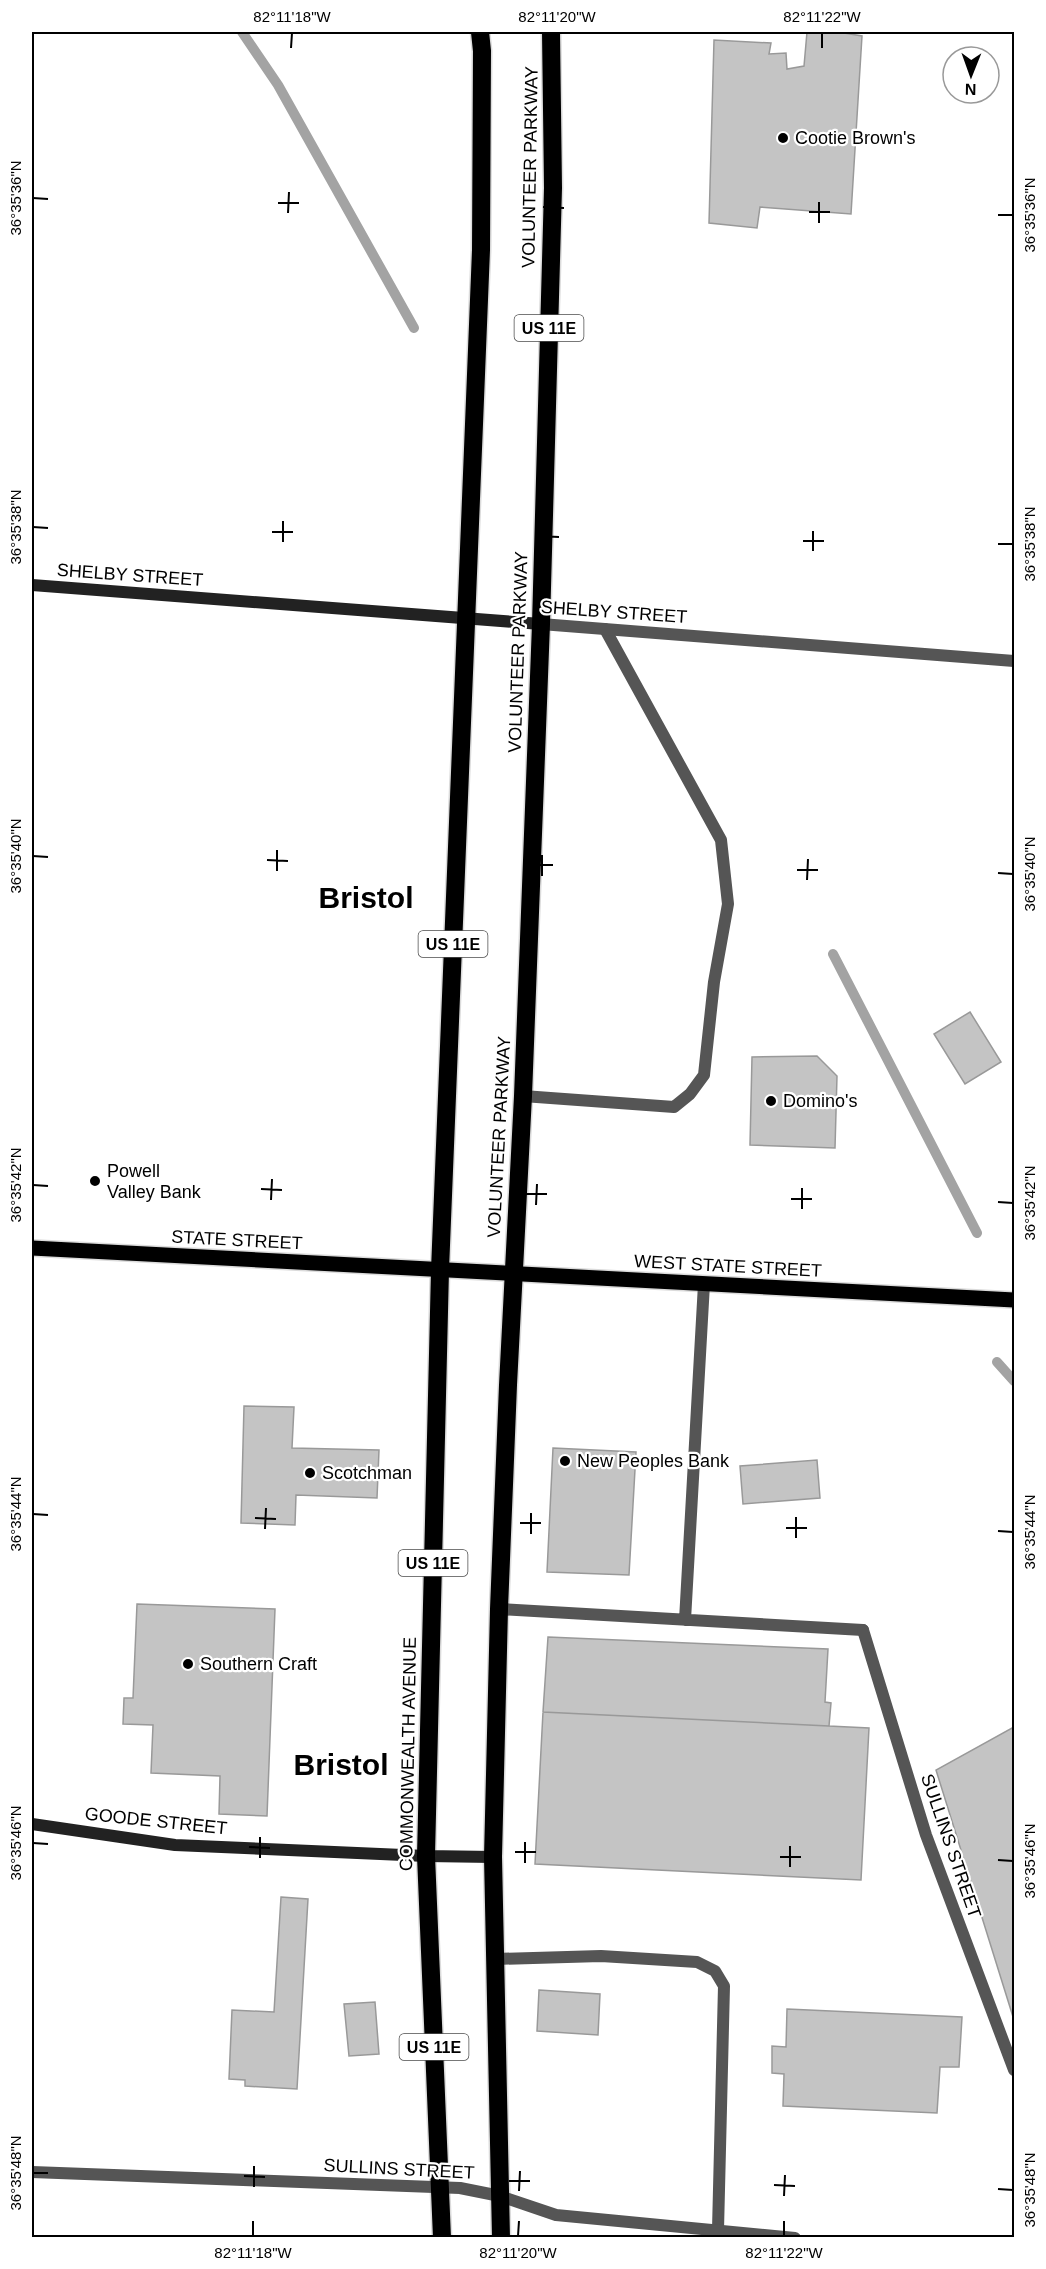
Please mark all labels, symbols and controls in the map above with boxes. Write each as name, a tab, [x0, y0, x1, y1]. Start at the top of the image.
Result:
text: 82°11'18"W	[253, 8, 331, 25]
text: 82°11'20"W	[518, 8, 596, 25]
text: 82°11'22"W	[783, 8, 861, 25]
north arrow	[941, 45, 1001, 105]
street label: VOLUNTEER PARKWAY	[518, 66, 542, 268]
text: N	[965, 81, 977, 98]
place label: Cootie Brown's	[795, 128, 916, 148]
marker: Cootie Brown's	[776, 131, 790, 145]
text: 36°35'36"N	[7, 160, 24, 236]
text: 36°35'36"N	[1021, 177, 1038, 253]
road number: US 11E	[514, 315, 584, 341]
text: 36°35'38"N	[7, 489, 24, 565]
text: 36°35'38"N	[1021, 506, 1038, 582]
street label: VOLUNTEER PARKWAY	[504, 551, 532, 753]
street label: SHELBY STREET	[56, 560, 204, 590]
street label: SHELBY STREET	[540, 597, 688, 627]
text: 36°35'40"N	[7, 818, 24, 894]
text: 36°35'40"N	[1021, 836, 1038, 912]
district label: Bristol	[318, 881, 414, 914]
road number: US 11E	[418, 931, 488, 957]
street label: VOLUNTEER PARKWAY	[484, 1036, 514, 1238]
place label: Domino's	[783, 1091, 857, 1111]
marker: Domino's	[764, 1094, 778, 1108]
text: 36°35'42"N	[7, 1147, 24, 1223]
place label: Powell Valley Bank	[107, 1161, 202, 1202]
text: 36°35'42"N	[1021, 1165, 1038, 1241]
marker: Powell Valley Bank	[88, 1174, 102, 1188]
street label: STATE STREET	[171, 1227, 303, 1253]
street label: WEST STATE STREET	[634, 1251, 822, 1281]
place label: New Peoples Bank	[577, 1451, 730, 1471]
marker: New Peoples Bank	[558, 1454, 572, 1468]
place label: Scotchman	[322, 1463, 412, 1483]
marker: Scotchman	[303, 1466, 317, 1480]
text: 36°35'44"N	[7, 1476, 24, 1552]
text: 36°35'44"N	[1021, 1494, 1038, 1570]
road number: US 11E	[398, 1550, 468, 1576]
street label: COMMONWEALTH AVENUE	[396, 1637, 420, 1871]
place label: Southern Craft	[200, 1654, 317, 1674]
marker: Southern Craft	[181, 1657, 195, 1671]
district label: Bristol	[293, 1748, 389, 1781]
street label: SULLINS STREET	[917, 1771, 985, 1921]
street label: GOODE STREET	[84, 1804, 228, 1838]
text: 36°35'46"N	[7, 1805, 24, 1881]
text: 36°35'46"N	[1021, 1823, 1038, 1899]
road number: US 11E	[400, 2034, 468, 2060]
text: 36°35'48"N	[7, 2135, 24, 2211]
text: 36°35'48"N	[1021, 2152, 1038, 2228]
street label: SULLINS STREET	[323, 2155, 475, 2183]
text: 82°11'18"W	[214, 2244, 292, 2261]
text: 82°11'20"W	[479, 2244, 557, 2261]
text: 82°11'22"W	[745, 2244, 823, 2261]

